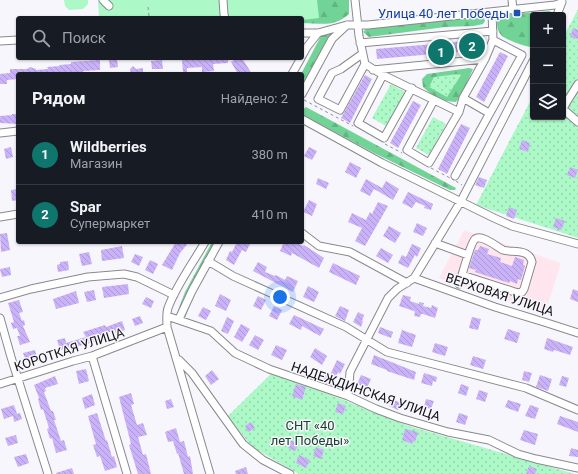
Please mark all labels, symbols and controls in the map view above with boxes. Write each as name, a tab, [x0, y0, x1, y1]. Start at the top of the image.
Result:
place label: Улица 40 лет Победы	[378, 6, 509, 21]
marker: Улица 40 лет Победы	[512, 8, 522, 18]
map controls	[530, 12, 566, 120]
button: +	[530, 12, 566, 48]
search box	[16, 16, 304, 60]
icon: search	[30, 27, 52, 49]
text: Поиск	[62, 29, 106, 47]
pin: 2	[459, 31, 485, 61]
pin: 1	[428, 37, 454, 67]
button: −	[530, 48, 566, 84]
button: layers	[530, 84, 566, 120]
text: Рядом	[32, 88, 86, 108]
text: Найдено: 2	[221, 91, 288, 106]
text: Wildberries	[70, 138, 147, 156]
text: 1	[41, 147, 49, 162]
text: 380 m	[251, 147, 288, 162]
text: Магазин	[70, 156, 123, 171]
text: Spar	[70, 198, 101, 216]
text: 2	[41, 207, 49, 222]
text: 410 m	[251, 207, 288, 222]
text: Супермаркет	[70, 216, 150, 231]
street label: ВЕРХОВАЯ УЛИЦА	[444, 270, 556, 319]
your location	[270, 287, 290, 307]
street label: КОРОТКАЯ УЛИЦА	[12, 324, 126, 374]
street label: НАДЕЖДИНСКАЯ УЛИЦА	[289, 359, 443, 424]
park label: СНТ «40 лет Победы»	[271, 418, 349, 448]

